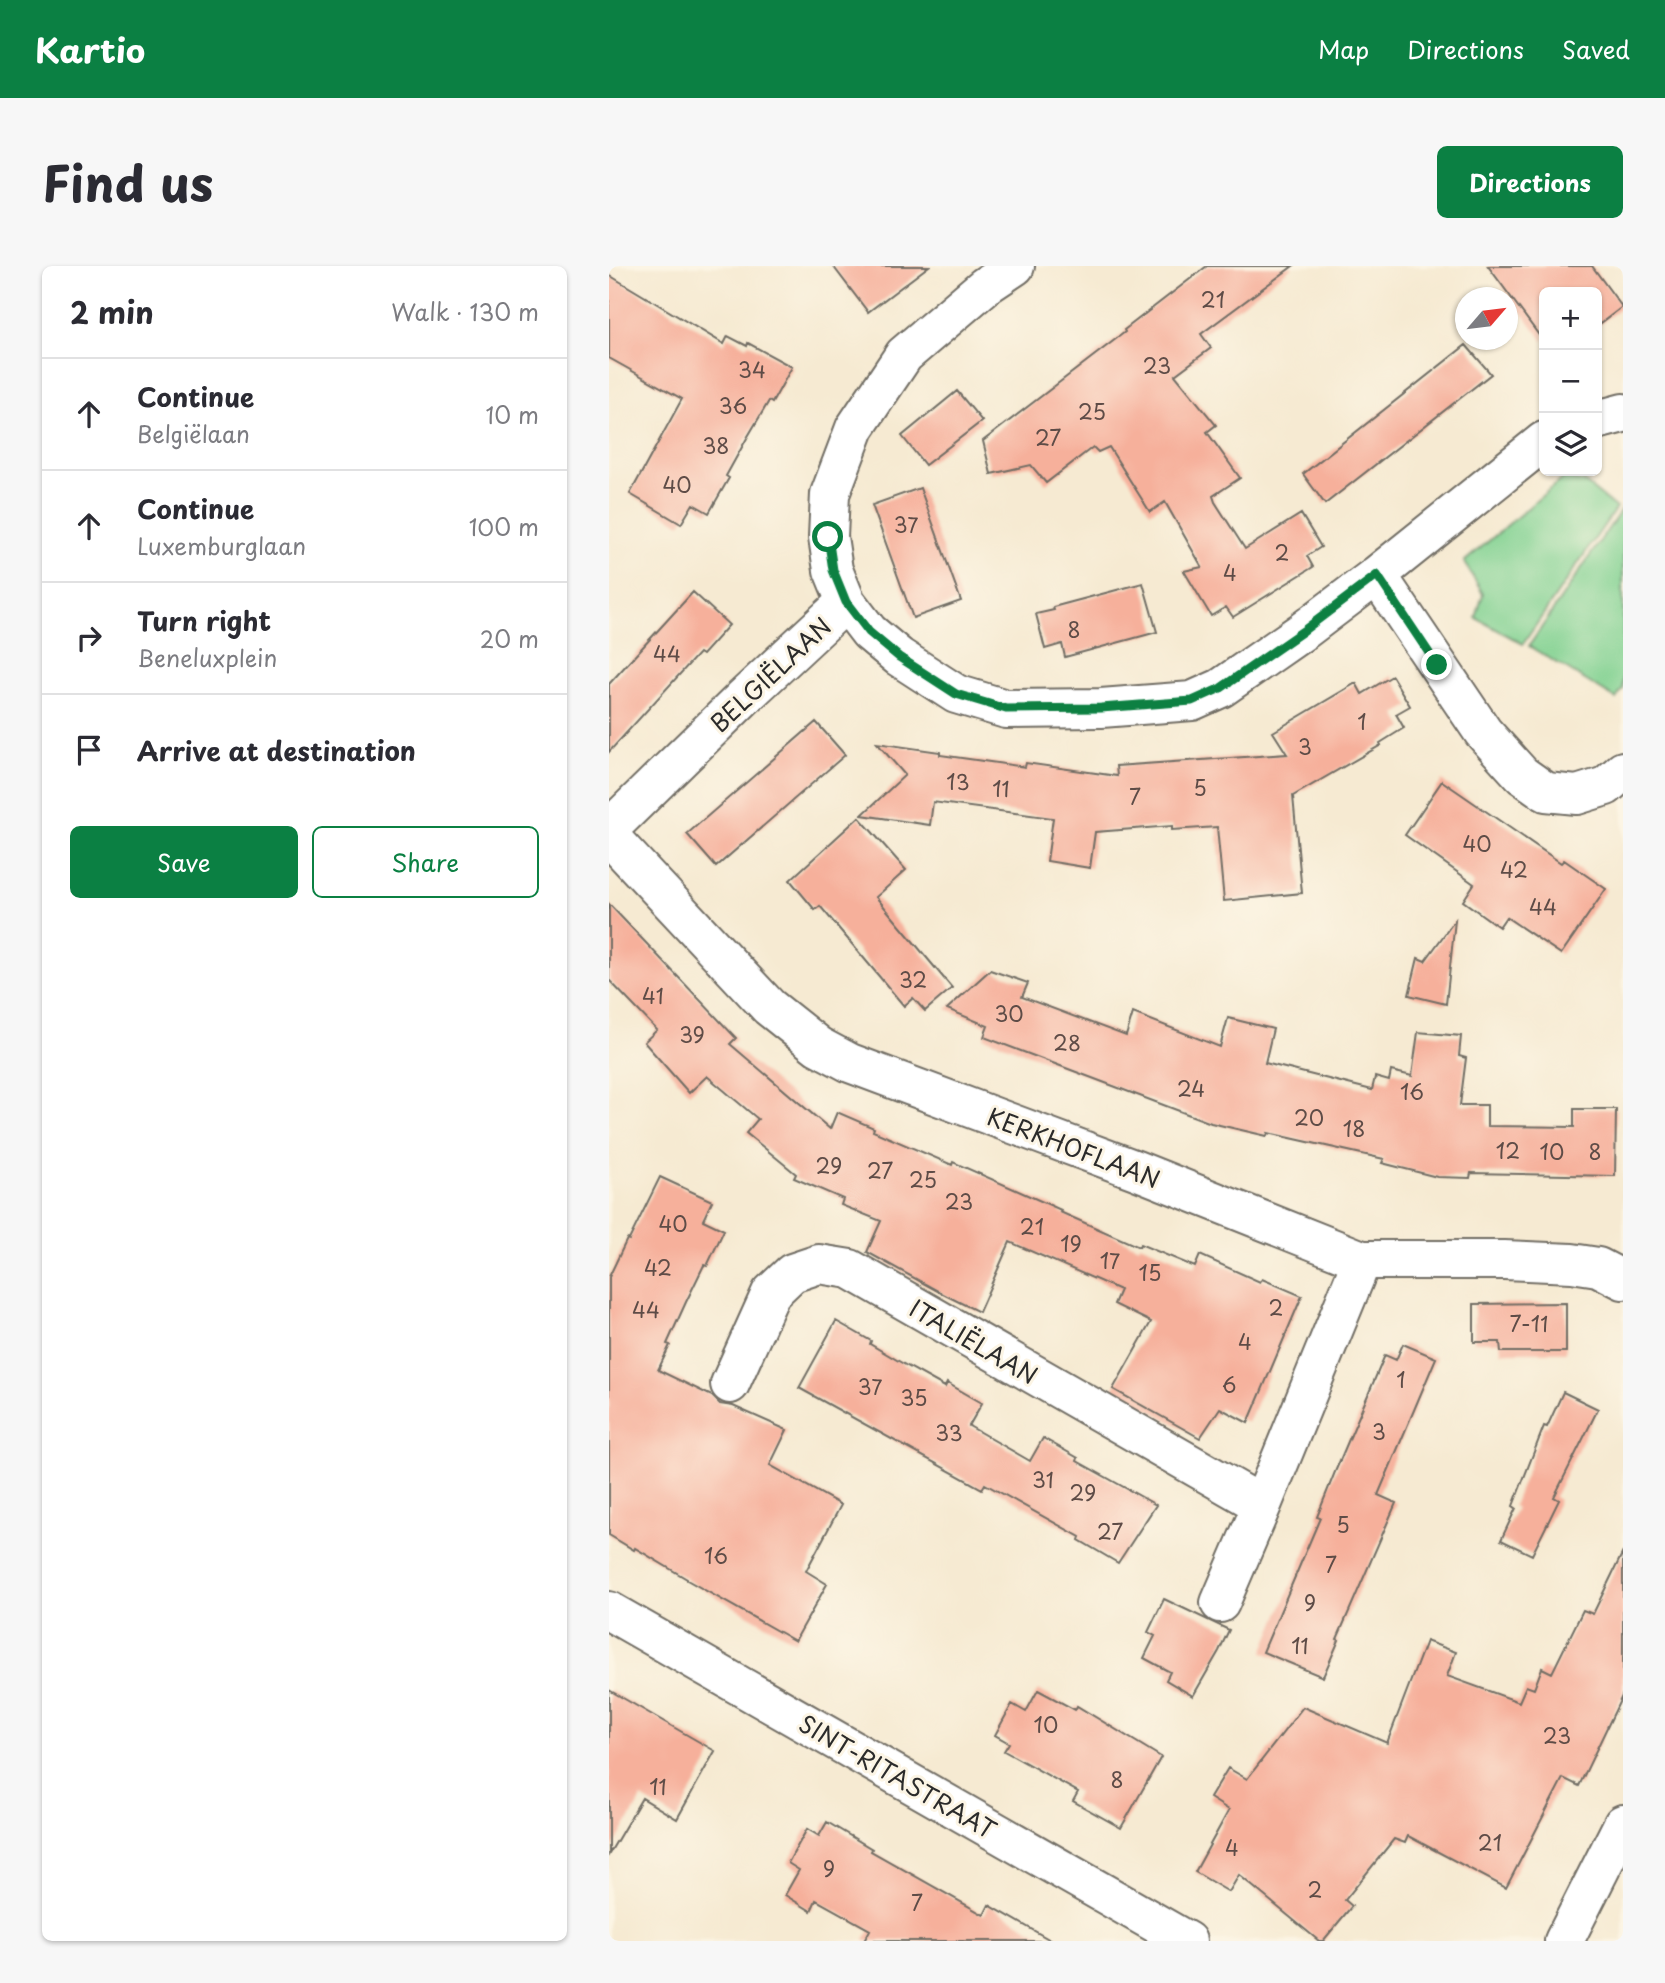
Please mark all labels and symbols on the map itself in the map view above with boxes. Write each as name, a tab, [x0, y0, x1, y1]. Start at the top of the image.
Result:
house number: 21	[1201, 283, 1225, 315]
north arrow	[1455, 287, 1518, 350]
house number: 23	[1143, 349, 1171, 381]
house number: 34	[738, 353, 766, 385]
house number: 36	[719, 389, 747, 421]
house number: 25	[1078, 395, 1106, 427]
house number: 27	[1035, 421, 1061, 453]
house number: 38	[703, 429, 730, 461]
house number: 40	[662, 468, 692, 500]
house number: 37	[894, 508, 918, 540]
route start	[812, 521, 843, 552]
house number: 2	[1275, 536, 1289, 568]
house number: 4	[1223, 556, 1237, 588]
street label: BELGIËLAAN	[701, 608, 839, 740]
house number: 8	[1067, 613, 1081, 645]
house number: 44	[653, 637, 681, 669]
route end	[1421, 649, 1452, 680]
house number: 1	[1357, 705, 1367, 737]
house number: 3	[1298, 730, 1312, 762]
house number: 13	[946, 765, 970, 797]
house number: 5	[1193, 771, 1207, 803]
house number: 11	[992, 772, 1010, 804]
house number: 7	[1129, 780, 1141, 812]
house number: 40	[1462, 827, 1492, 859]
house number: 42	[1500, 853, 1528, 885]
house number: 44	[1529, 890, 1557, 922]
house number: 32	[899, 963, 927, 995]
house number: 41	[642, 979, 664, 1011]
house number: 30	[994, 997, 1024, 1029]
house number: 39	[679, 1018, 705, 1050]
house number: 28	[1053, 1026, 1081, 1058]
house number: 24	[1177, 1072, 1205, 1104]
house number: 16	[1400, 1075, 1424, 1107]
street label: KERKHOFLAAN	[982, 1098, 1166, 1196]
house number: 20	[1294, 1101, 1324, 1133]
house number: 18	[1343, 1112, 1365, 1144]
house number: 12	[1496, 1134, 1520, 1166]
house number: 10	[1540, 1135, 1564, 1167]
house number: 8	[1588, 1135, 1602, 1167]
house number: 29	[816, 1149, 842, 1181]
house number: 27	[867, 1154, 893, 1186]
house number: 25	[909, 1163, 937, 1195]
house number: 23	[945, 1185, 973, 1217]
house number: 40	[658, 1207, 688, 1239]
house number: 21	[1020, 1210, 1044, 1242]
house number: 19	[1060, 1227, 1082, 1259]
house number: 17	[1100, 1244, 1120, 1276]
house number: 42	[644, 1251, 672, 1283]
house number: 15	[1139, 1256, 1161, 1288]
street label: ITALIËLAAN	[903, 1290, 1045, 1392]
house number: 2	[1269, 1291, 1283, 1323]
house number: 44	[632, 1293, 660, 1325]
house number: 7-11	[1510, 1307, 1548, 1339]
house number: 4	[1238, 1325, 1252, 1357]
house number: 1	[1396, 1363, 1406, 1395]
house number: 6	[1222, 1368, 1236, 1400]
house number: 37	[858, 1370, 882, 1402]
house number: 35	[901, 1381, 927, 1413]
house number: 3	[1372, 1415, 1386, 1447]
house number: 33	[935, 1416, 963, 1448]
house number: 31	[1032, 1463, 1054, 1495]
house number: 29	[1070, 1476, 1096, 1508]
house number: 5	[1336, 1508, 1350, 1540]
house number: 27	[1097, 1515, 1123, 1547]
house number: 16	[704, 1539, 728, 1571]
house number: 7	[1325, 1548, 1337, 1580]
house number: 9	[1304, 1586, 1316, 1618]
house number: 11	[1291, 1629, 1309, 1661]
street label: SINT-RITASTRAAT	[793, 1705, 1004, 1847]
house number: 10	[1034, 1708, 1058, 1740]
house number: 23	[1543, 1719, 1571, 1751]
house number: 8	[1110, 1763, 1124, 1795]
house number: 11	[649, 1770, 667, 1802]
house number: 21	[1478, 1826, 1502, 1858]
house number: 4	[1225, 1831, 1239, 1863]
house number: 9	[823, 1852, 835, 1884]
house number: 2	[1308, 1873, 1322, 1905]
house number: 7	[911, 1886, 923, 1918]

